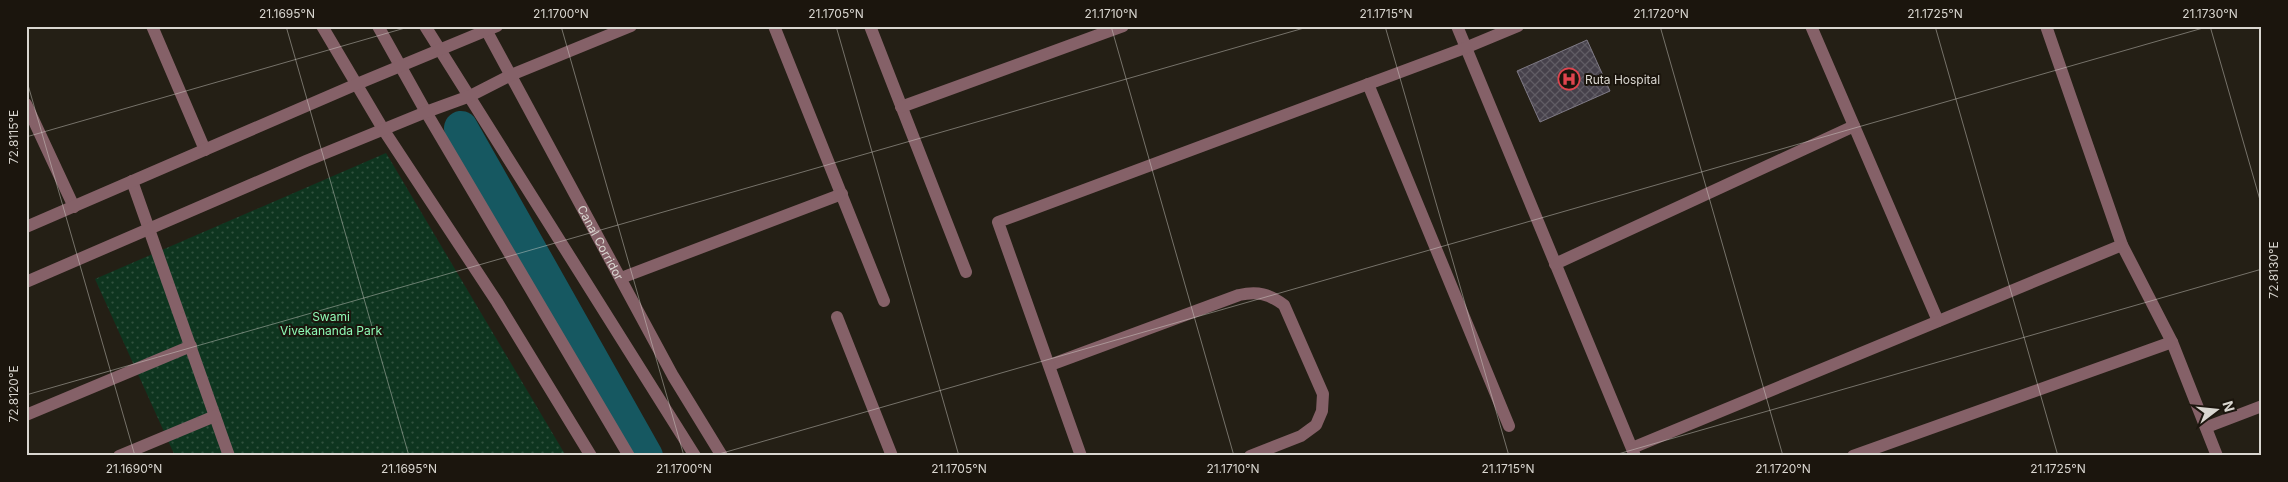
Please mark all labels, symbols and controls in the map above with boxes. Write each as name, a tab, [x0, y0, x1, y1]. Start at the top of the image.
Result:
text: 21.1695°N	[259, 6, 315, 21]
text: 21.1700°N	[533, 6, 589, 21]
text: 21.1705°N	[808, 6, 864, 21]
text: 21.1710°N	[1084, 6, 1138, 21]
text: 21.1715°N	[1360, 6, 1412, 21]
text: 21.1720°N	[1633, 6, 1689, 21]
text: 21.1725°N	[1907, 6, 1963, 21]
text: 21.1730°N	[2182, 6, 2238, 21]
hospital icon: Ruta Hospital	[1557, 67, 1581, 91]
place label: Ruta Hospital	[1585, 72, 1660, 87]
text: 72.8115°E	[6, 110, 21, 164]
street label: Canal Corridor	[575, 202, 627, 283]
text: 72.8130°E	[2266, 241, 2281, 299]
park label: Swami Vivekananda Park	[280, 309, 382, 338]
text: 72.8120°E	[6, 365, 21, 423]
north arrow	[2190, 384, 2240, 434]
text: N	[2219, 399, 2239, 414]
text: 21.1690°N	[106, 461, 162, 476]
text: 21.1695°N	[381, 461, 437, 476]
text: 21.1700°N	[656, 461, 712, 476]
text: 21.1705°N	[931, 461, 987, 476]
text: 21.1710°N	[1206, 461, 1260, 476]
text: 21.1715°N	[1482, 461, 1534, 476]
text: 21.1720°N	[1755, 461, 1811, 476]
text: 21.1725°N	[2030, 461, 2086, 476]

